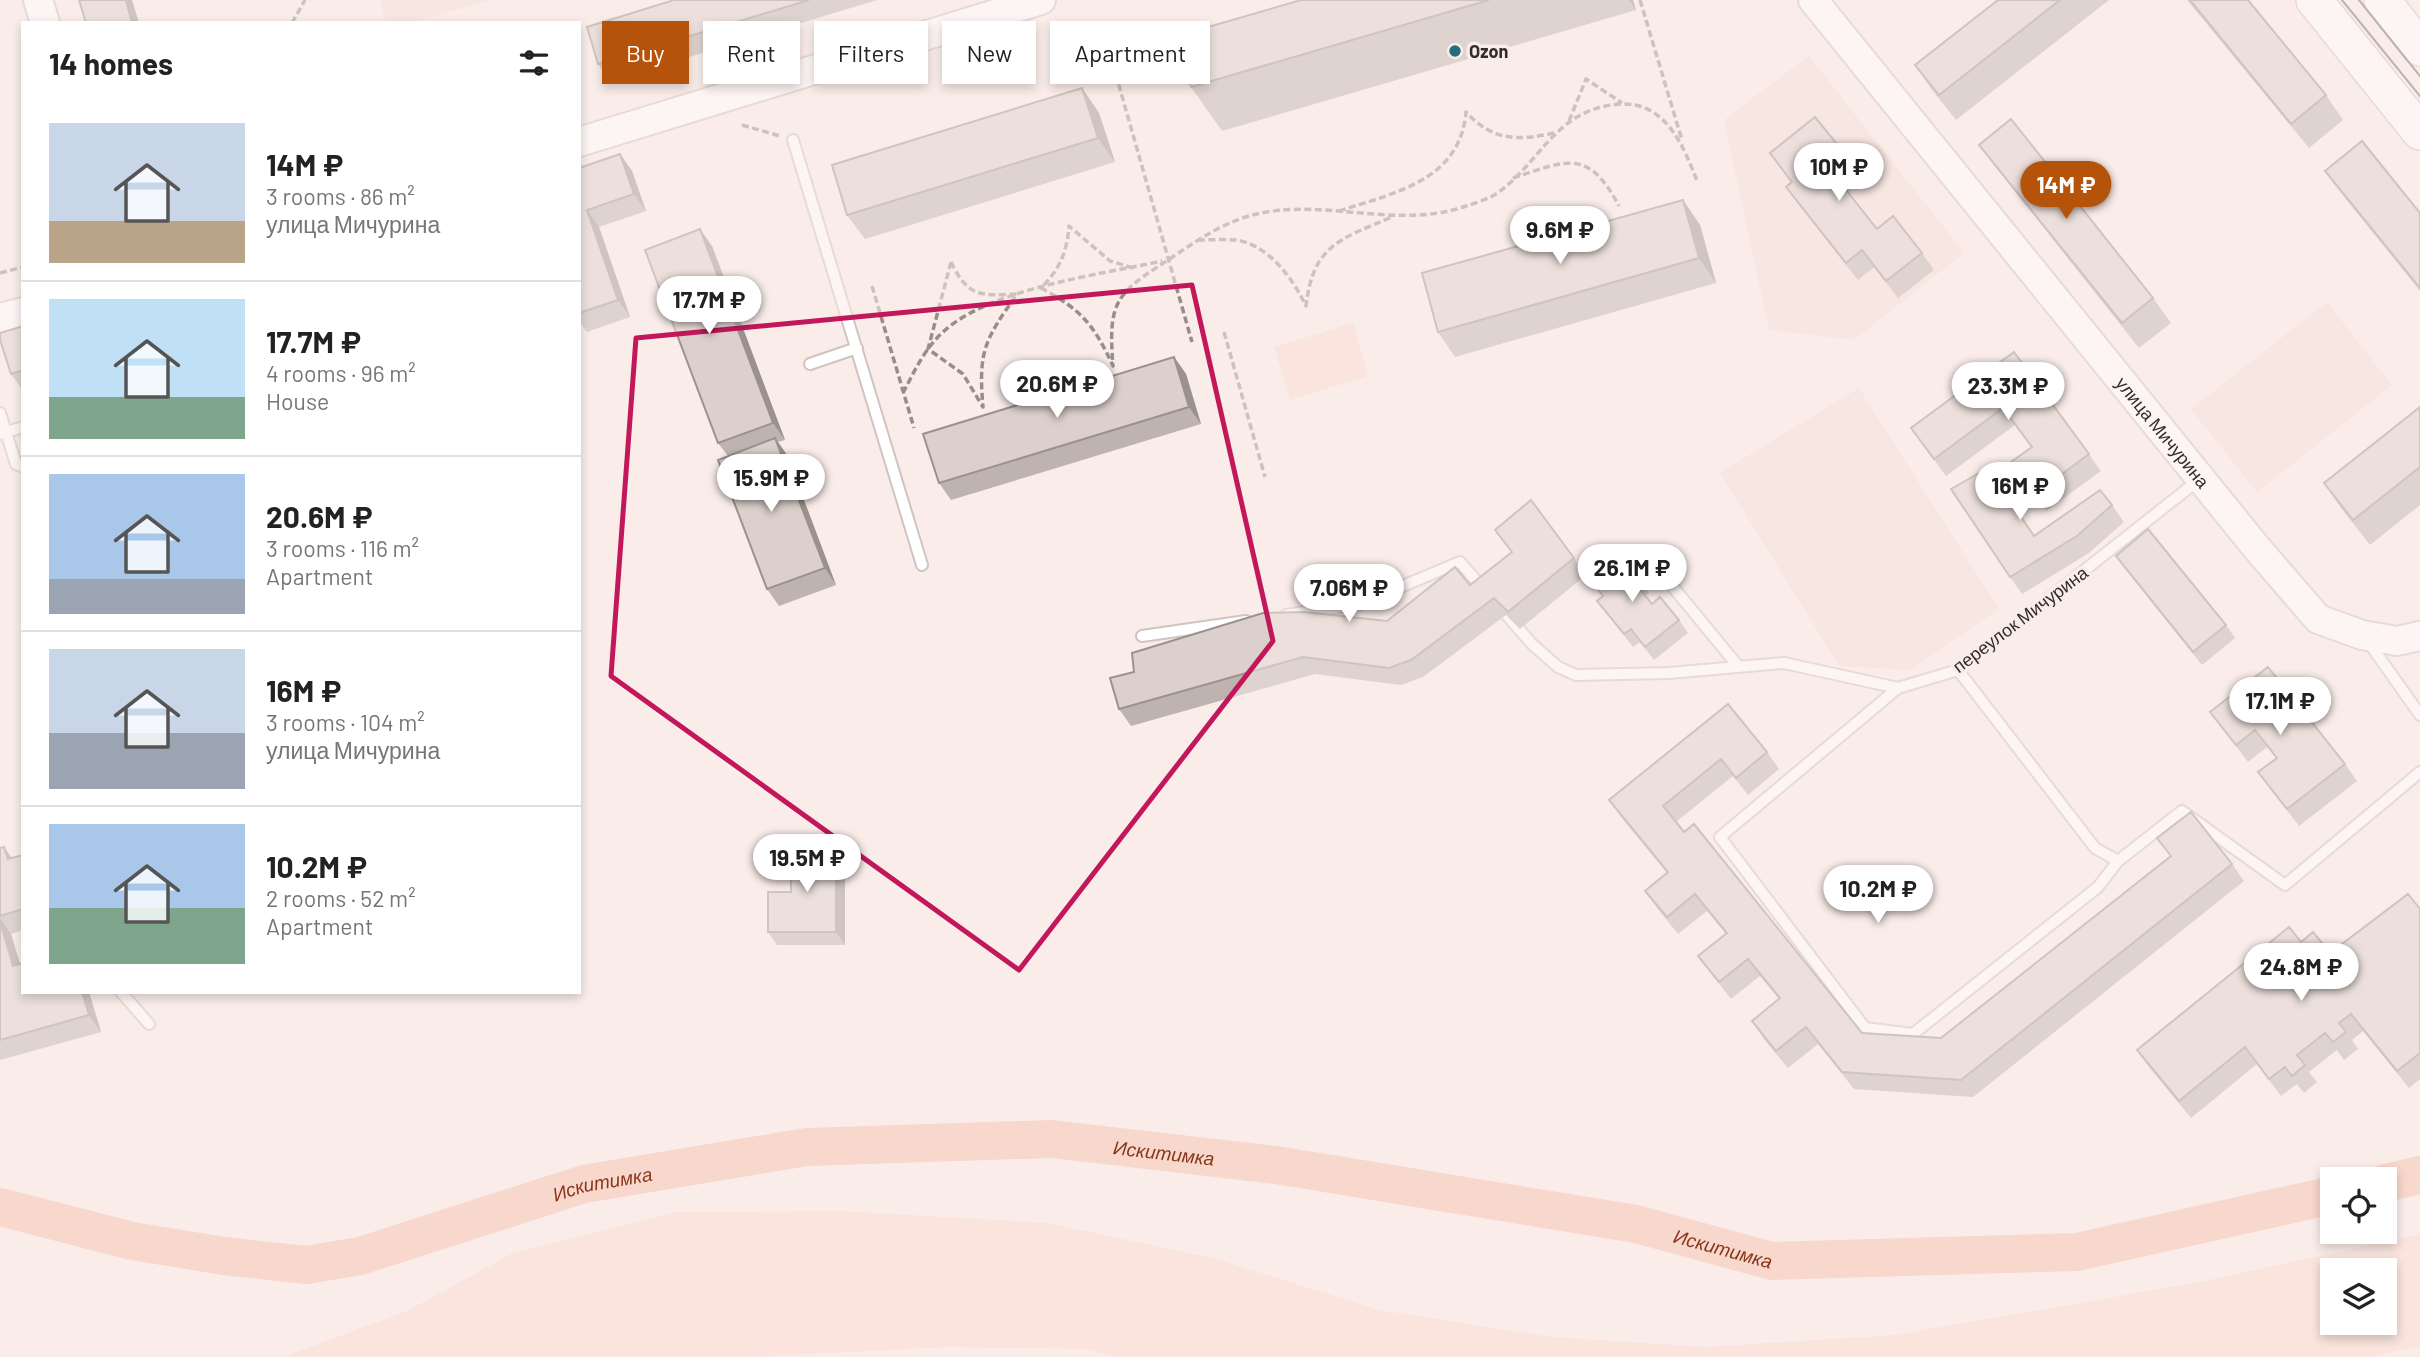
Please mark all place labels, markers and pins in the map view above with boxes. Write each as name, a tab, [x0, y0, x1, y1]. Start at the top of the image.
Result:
place label: Ozon	[1469, 40, 1508, 62]
marker: Ozon	[1447, 43, 1463, 59]
pin: 10M ₽	[1790, 144, 1888, 203]
pin: 14M ₽	[2017, 162, 2115, 221]
pin: 9.6M ₽	[1503, 206, 1617, 266]
pin: 17.7M ₽	[644, 276, 774, 336]
pin: 20.6M ₽	[992, 360, 1122, 420]
pin: 23.3M ₽	[1943, 362, 2073, 422]
pin: 15.9M ₽	[706, 454, 836, 514]
pin: 16M ₽	[1971, 462, 2069, 522]
pin: 26.1M ₽	[1567, 544, 1697, 604]
pin: 7.06M ₽	[1284, 564, 1414, 624]
pin: 17.1M ₽	[2215, 678, 2345, 737]
pin: 19.5M ₽	[742, 834, 872, 894]
pin: 10.2M ₽	[1813, 866, 1943, 925]
pin: 24.8M ₽	[2236, 944, 2366, 1003]

